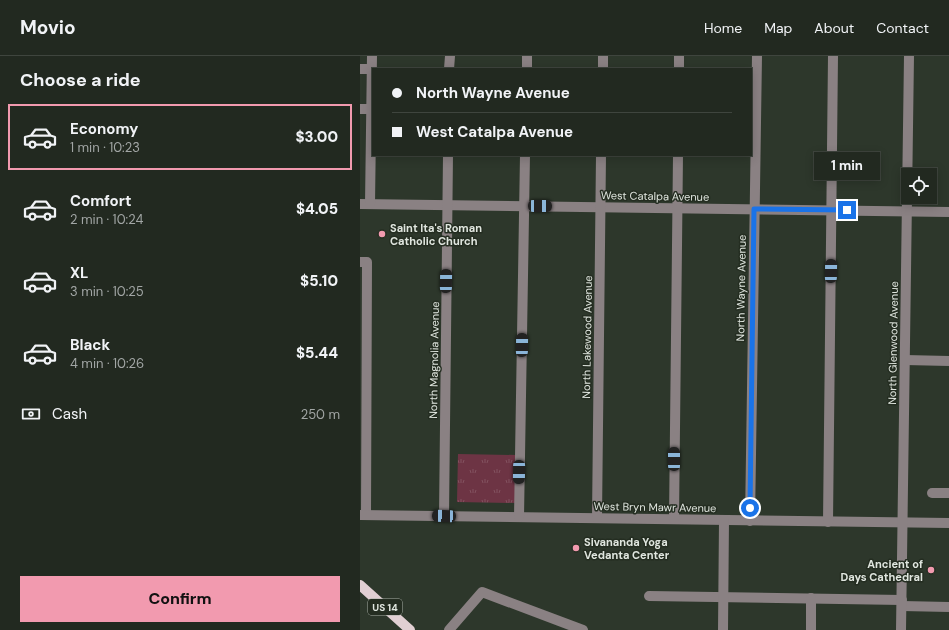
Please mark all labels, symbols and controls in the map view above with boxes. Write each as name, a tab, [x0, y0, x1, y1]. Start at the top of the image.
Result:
text: Movio	[20, 15, 76, 40]
text: Home	[704, 19, 742, 37]
text: Map	[764, 19, 792, 37]
text: About	[814, 19, 854, 37]
text: Contact	[876, 19, 929, 37]
text: Choose a ride	[20, 68, 141, 92]
text: North Wayne Avenue	[416, 83, 570, 103]
icon: car	[22, 119, 58, 155]
text: Economy	[70, 119, 138, 139]
text: West Catalpa Avenue	[416, 122, 573, 142]
text: $3.00	[295, 127, 338, 147]
text: 1 min · 10:23	[70, 139, 140, 156]
callout: 1 min	[814, 152, 880, 180]
text: 1 min	[831, 157, 863, 174]
map controls	[901, 168, 937, 204]
button: locate	[901, 168, 937, 204]
street label: West Catalpa Avenue	[601, 188, 709, 204]
icon: car	[22, 191, 58, 227]
text: Comfort	[70, 191, 131, 211]
text: $4.05	[296, 199, 338, 219]
car	[528, 200, 552, 212]
route end	[838, 201, 856, 219]
text: 2 min · 10:24	[70, 211, 143, 228]
place label: Saint Ita's Roman Catholic Church	[390, 221, 482, 248]
marker: Saint Ita's Roman Catholic Church	[377, 229, 387, 239]
street label: North Wayne Avenue	[733, 235, 749, 341]
car	[825, 259, 837, 283]
icon: car	[22, 263, 58, 299]
text: XL	[70, 263, 88, 283]
car	[440, 269, 452, 293]
text: $5.10	[300, 271, 338, 291]
street label: North Lakewood Avenue	[579, 275, 595, 399]
street label: North Glenwood Avenue	[885, 281, 901, 405]
text: 3 min · 10:25	[70, 283, 144, 300]
street label: North Magnolia Avenue	[426, 301, 442, 419]
car	[516, 333, 528, 357]
icon: car	[22, 335, 58, 371]
text: Black	[70, 335, 110, 355]
text: $5.44	[296, 343, 338, 363]
text: 4 min · 10:26	[70, 355, 144, 372]
icon: cash	[20, 403, 42, 425]
text: Cash	[52, 404, 87, 424]
text: 250 m	[301, 406, 340, 423]
car	[668, 447, 680, 471]
car	[513, 460, 525, 484]
street label: West Bryn Mawr Avenue	[593, 499, 717, 515]
route start	[741, 499, 759, 517]
car	[432, 510, 456, 522]
place label: Sivananda Yoga Vedanta Center	[584, 535, 670, 562]
marker: Sivananda Yoga Vedanta Center	[571, 543, 581, 553]
place label: Ancient of Days Cathedral	[840, 557, 923, 584]
marker: Ancient of Days Cathedral	[926, 565, 936, 575]
button: Confirm	[20, 576, 340, 622]
road number: US 14	[368, 599, 402, 615]

